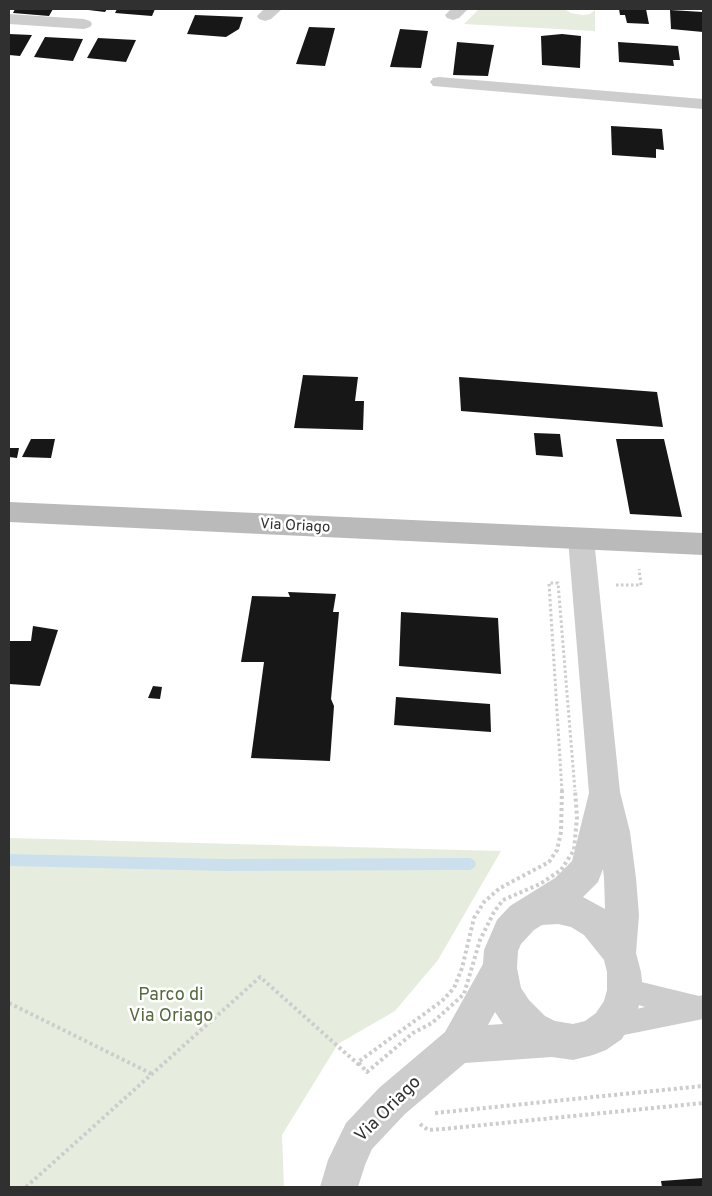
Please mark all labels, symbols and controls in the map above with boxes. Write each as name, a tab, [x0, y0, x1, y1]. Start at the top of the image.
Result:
street label: Via Oriago	[259, 516, 331, 538]
park label: Parco di Via Oriago	[129, 985, 213, 1028]
street label: Via Oriago	[351, 1072, 427, 1148]

